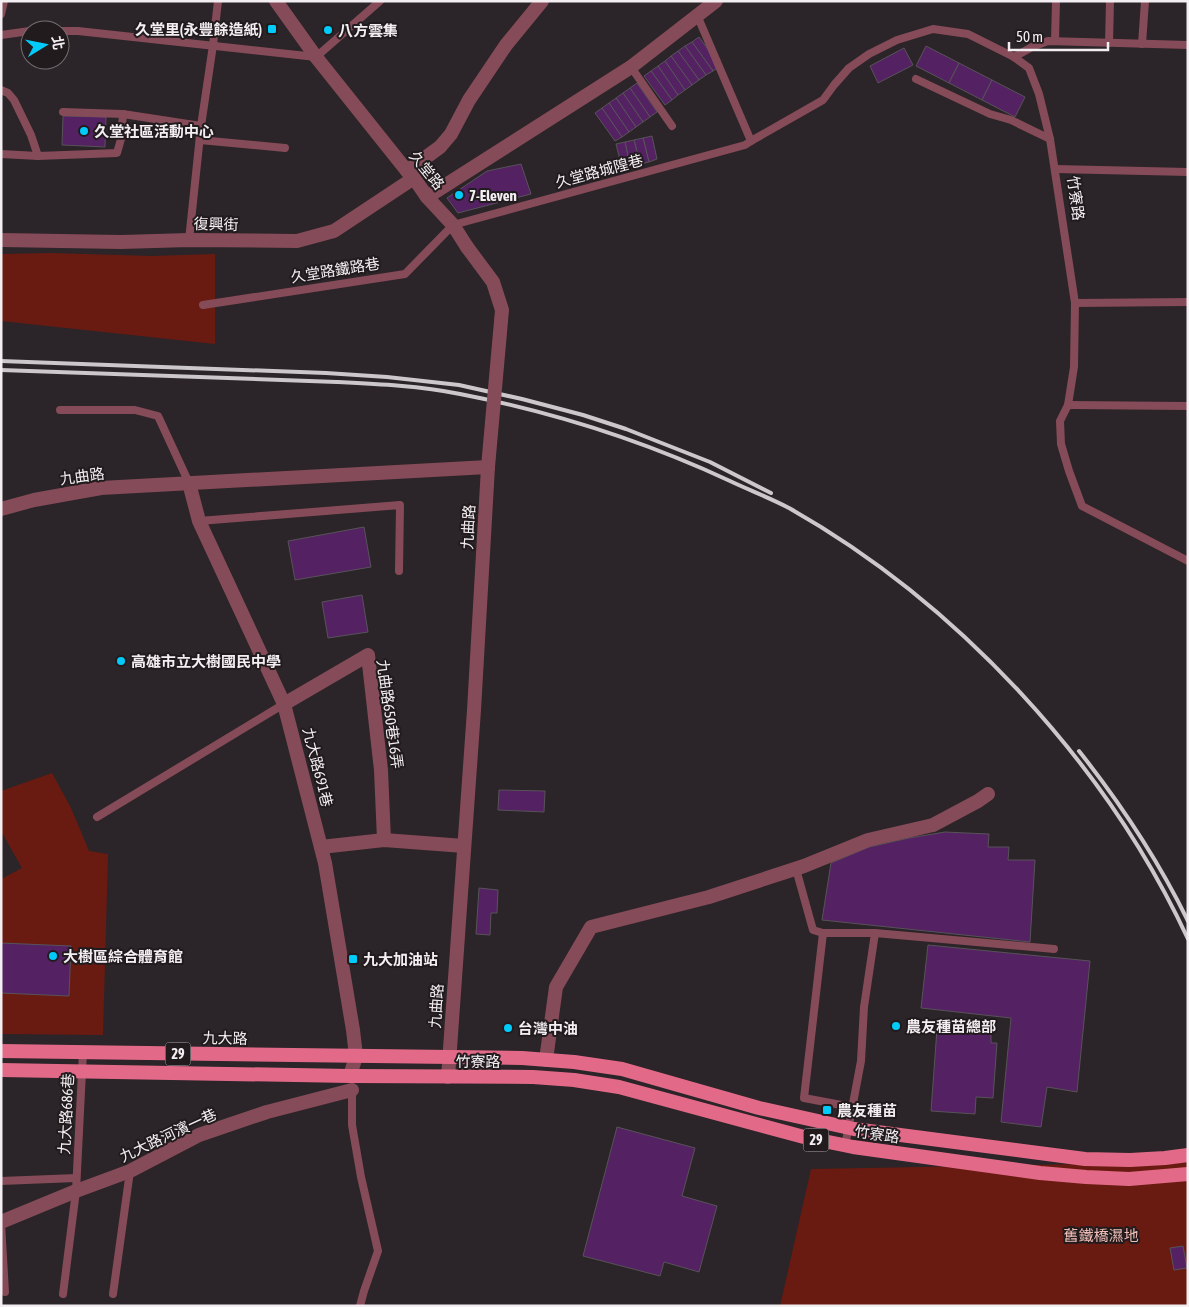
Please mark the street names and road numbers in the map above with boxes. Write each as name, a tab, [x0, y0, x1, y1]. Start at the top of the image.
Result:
street label: 久堂路	[406, 147, 448, 193]
street label: 久堂路城隍巷	[553, 151, 645, 191]
street label: 竹寮路	[1064, 175, 1088, 221]
street label: 復興街	[193, 215, 239, 233]
street label: 久堂路鐵路巷	[289, 255, 381, 285]
street label: 九曲路	[59, 464, 105, 488]
street label: 九曲路	[458, 504, 478, 550]
street label: 九曲路650巷16弄	[374, 658, 406, 770]
street label: 九大路691巷	[300, 726, 336, 808]
street label: 九曲路	[426, 983, 446, 1029]
street label: 九大路	[202, 1029, 248, 1047]
road number: 29	[166, 1042, 190, 1066]
street label: 竹寮路	[455, 1053, 501, 1070]
street label: 九大路686巷	[55, 1073, 77, 1155]
street label: 九大路河濱一巷	[117, 1105, 219, 1165]
street label: 竹寮路	[854, 1122, 900, 1146]
road number: 29	[804, 1128, 828, 1152]

